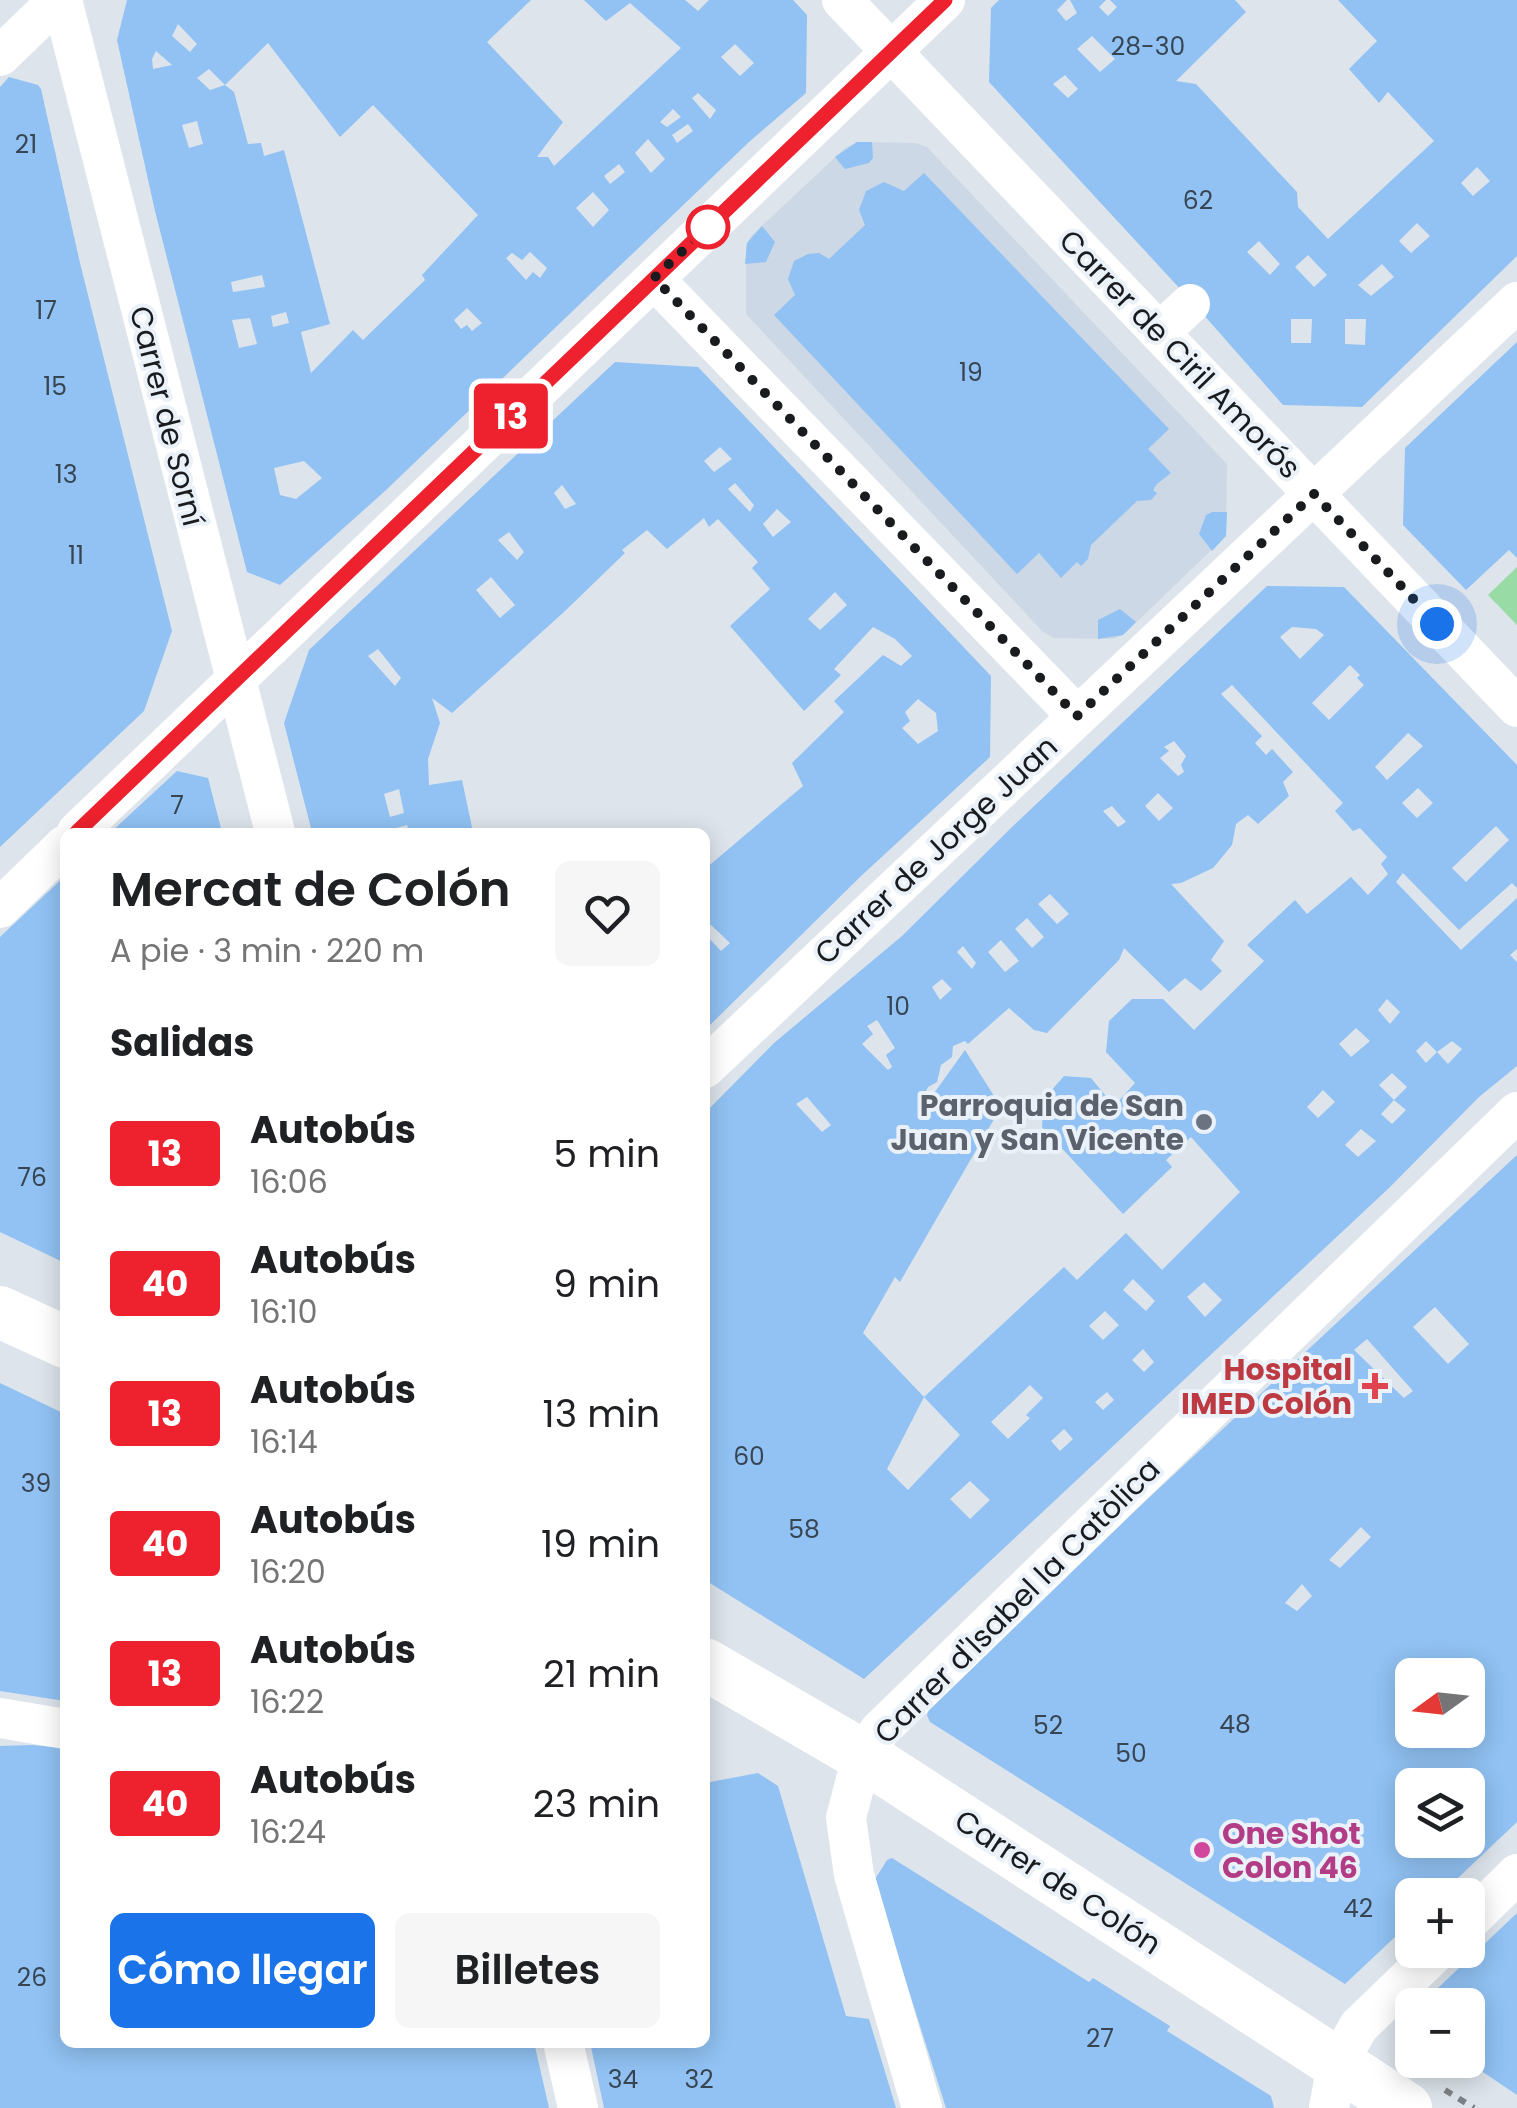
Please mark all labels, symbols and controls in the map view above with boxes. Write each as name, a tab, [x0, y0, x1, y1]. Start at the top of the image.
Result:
house number: 28-30	[1111, 29, 1185, 64]
house number: 21	[15, 127, 37, 162]
house number: 62	[1183, 183, 1213, 218]
unlabelled marker	[687, 206, 729, 248]
street label: Carrer de Ciril Amorós	[1049, 220, 1311, 488]
house number: 17	[35, 293, 57, 328]
street label: Carrer de Sorní	[119, 302, 215, 530]
house number: 19	[959, 355, 983, 390]
house number: 15	[43, 369, 67, 404]
line badge: 13	[466, 384, 556, 448]
text: 13	[494, 392, 528, 441]
house number: 13	[55, 457, 77, 492]
house number: 11	[68, 538, 84, 573]
your location	[1412, 599, 1462, 649]
street label: Carrer de Jorge Juan	[805, 726, 1067, 974]
house number: 7	[170, 788, 184, 823]
text: Mercat de Colón	[110, 856, 510, 923]
button: heart	[555, 861, 660, 966]
text: A pie · 3 min · 220 m	[110, 928, 424, 973]
house number: 10	[886, 989, 910, 1024]
text: Salidas	[110, 1016, 254, 1069]
place label: Parroquia de San Juan y San Vicente	[891, 1084, 1184, 1161]
text: Autobús	[250, 1103, 416, 1156]
marker: Parroquia de San Juan y San Vicente	[1193, 1111, 1215, 1133]
text: 5 min	[553, 1127, 660, 1180]
text: 13	[148, 1129, 182, 1178]
text: 16:06	[250, 1159, 328, 1204]
house number: 76	[17, 1160, 47, 1195]
text: Autobús	[250, 1233, 416, 1286]
text: 9 min	[553, 1257, 660, 1310]
text: 40	[142, 1259, 188, 1308]
text: 16:10	[250, 1289, 318, 1334]
place label: Hospital IMED Colón	[1181, 1348, 1352, 1425]
text: Autobús	[250, 1363, 416, 1416]
marker: Hospital IMED Colón	[1362, 1373, 1388, 1399]
text: 13 min	[543, 1387, 660, 1440]
text: 13	[148, 1389, 182, 1438]
text: 16:14	[250, 1419, 318, 1464]
house number: 60	[733, 1439, 765, 1474]
street label: Carrer d'Isabel la Catòlica	[864, 1448, 1170, 1754]
house number: 39	[21, 1466, 51, 1501]
text: Autobús	[250, 1493, 416, 1546]
house number: 58	[788, 1512, 820, 1547]
text: 19 min	[541, 1517, 660, 1570]
text: 40	[142, 1519, 188, 1568]
text: 16:20	[250, 1549, 326, 1594]
text: Autobús	[250, 1623, 416, 1676]
text: 21 min	[543, 1647, 660, 1700]
text: 13	[148, 1649, 182, 1698]
north arrow	[1395, 1658, 1485, 1748]
map controls	[1395, 1658, 1485, 2078]
text: 16:22	[250, 1679, 324, 1724]
house number: 48	[1219, 1707, 1251, 1742]
house number: 52	[1033, 1708, 1063, 1743]
house number: 50	[1115, 1736, 1147, 1771]
text: Autobús	[250, 1753, 416, 1806]
button: layers	[1395, 1768, 1485, 1858]
text: 23 min	[533, 1777, 660, 1830]
text: 40	[142, 1779, 188, 1828]
street label: Carrer de Colón	[946, 1799, 1170, 1965]
text: 16:24	[250, 1809, 326, 1854]
place label: One Shot Colon 46	[1222, 1812, 1361, 1889]
marker: One Shot Colon 46	[1191, 1839, 1213, 1861]
button: +	[1395, 1878, 1485, 1968]
house number: 42	[1343, 1891, 1373, 1926]
button: Cómo llegar	[110, 1913, 375, 2028]
button: Billetes	[395, 1913, 660, 2028]
house number: 26	[17, 1960, 47, 1995]
button: −	[1395, 1988, 1485, 2078]
house number: 27	[1086, 2021, 1114, 2056]
house number: 34	[608, 2062, 638, 2097]
house number: 32	[684, 2062, 714, 2097]

